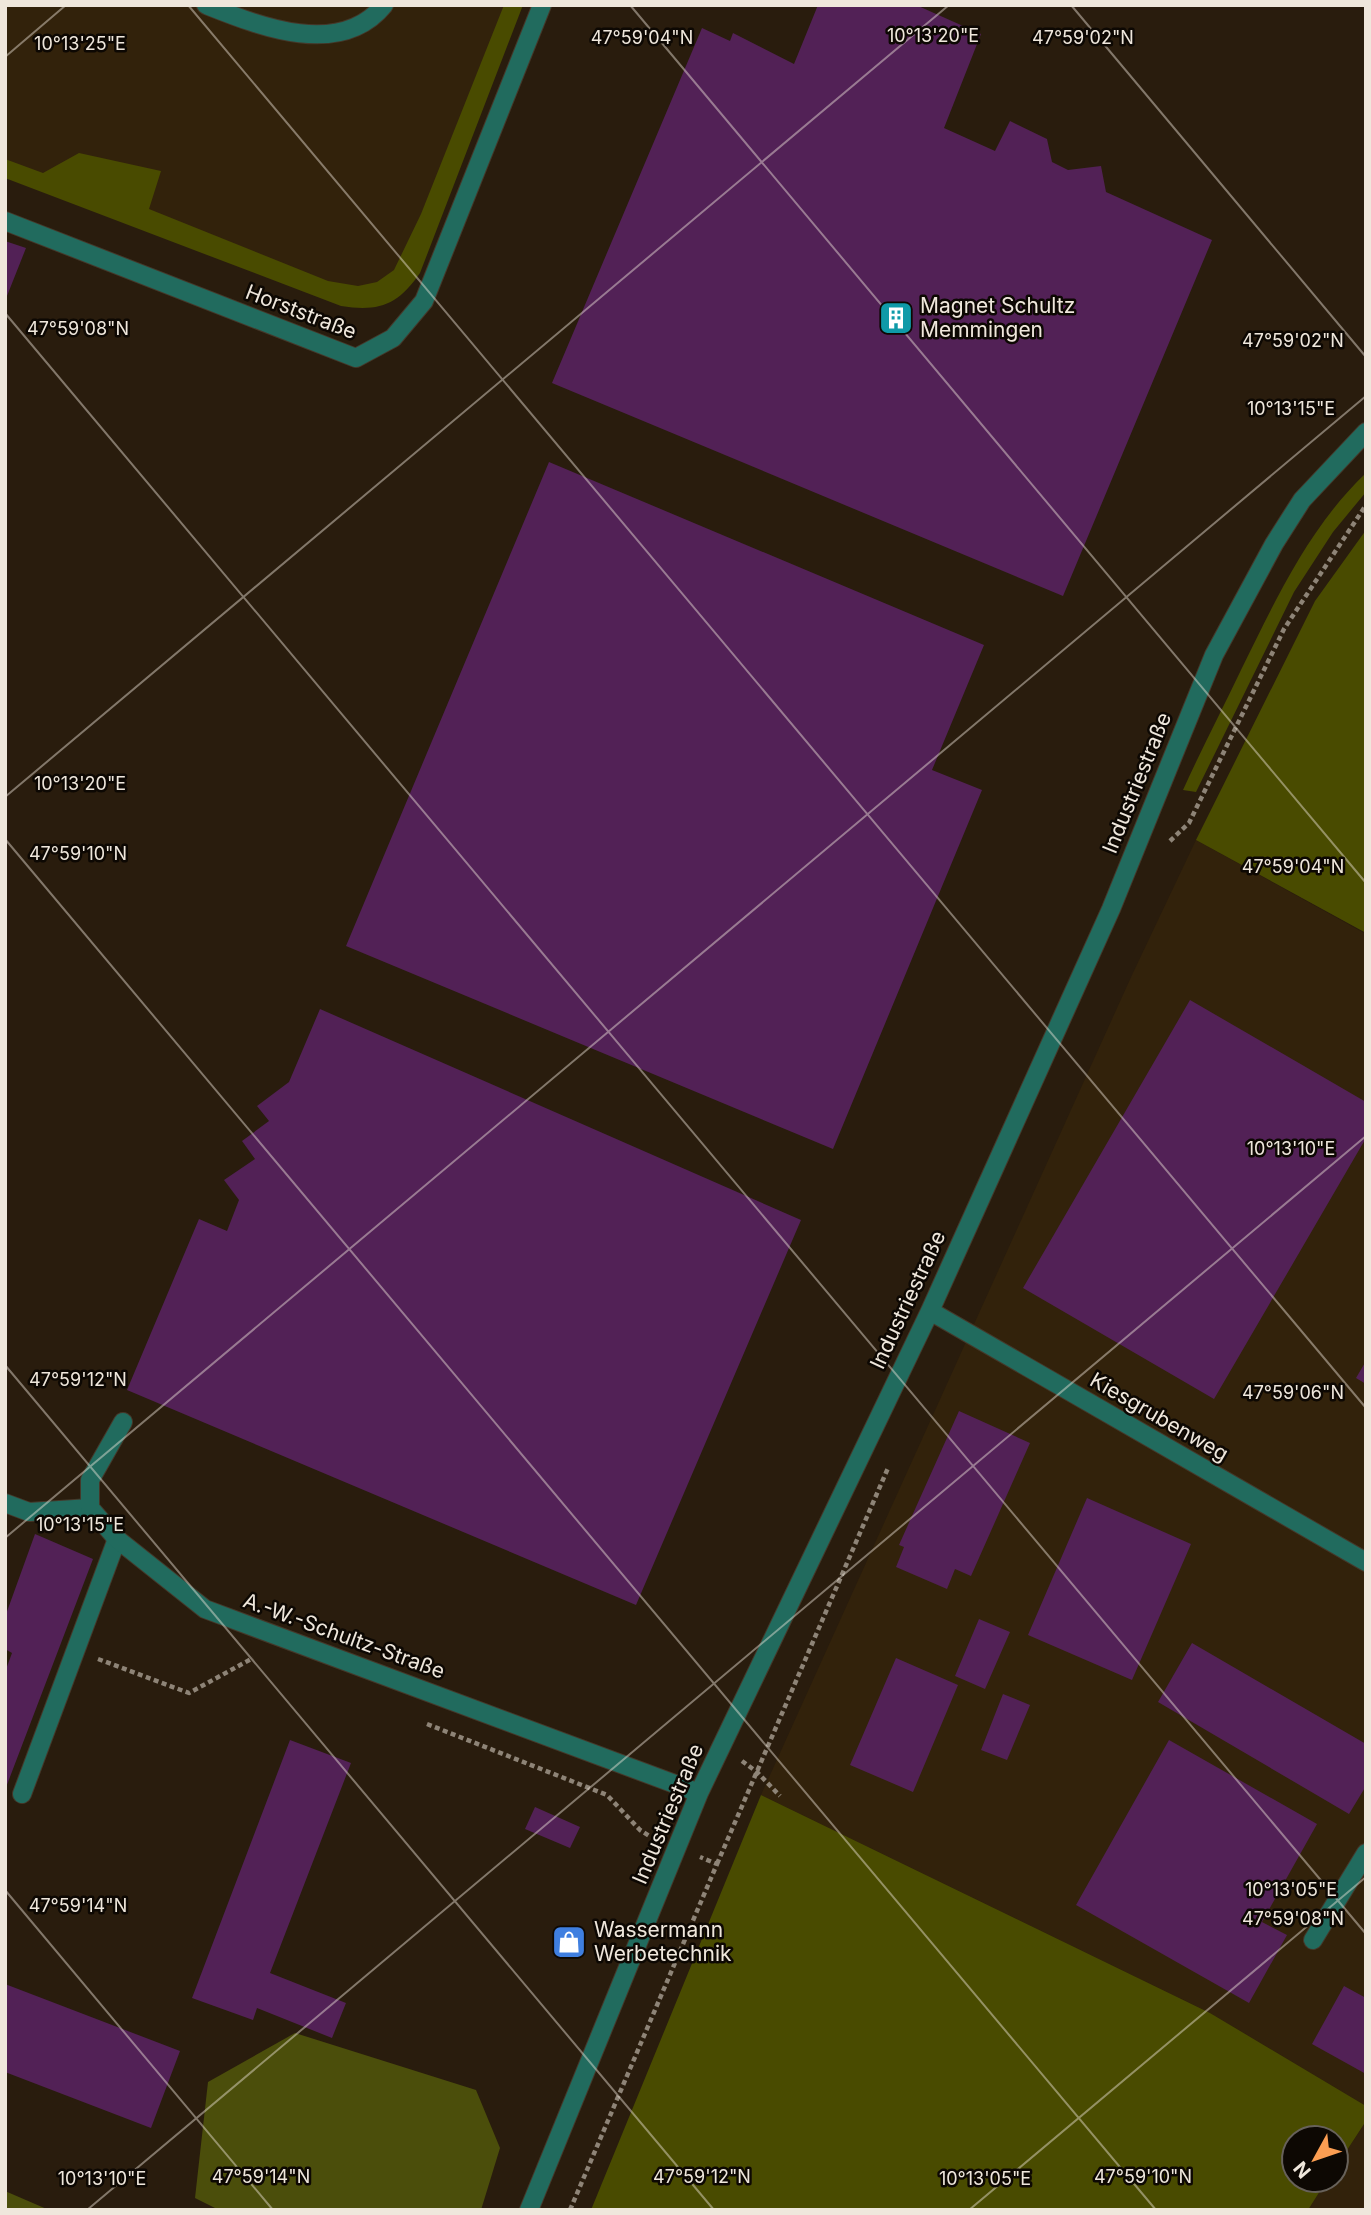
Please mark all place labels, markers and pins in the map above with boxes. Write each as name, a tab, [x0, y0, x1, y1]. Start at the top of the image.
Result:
place label: Magnet Schultz Memmingen	[920, 293, 1075, 342]
building icon: Magnet Schultz Memmingen	[877, 299, 915, 337]
place label: Wassermann Werbetechnik	[594, 1917, 732, 1966]
shop icon: Wassermann Werbetechnik	[550, 1923, 588, 1961]

